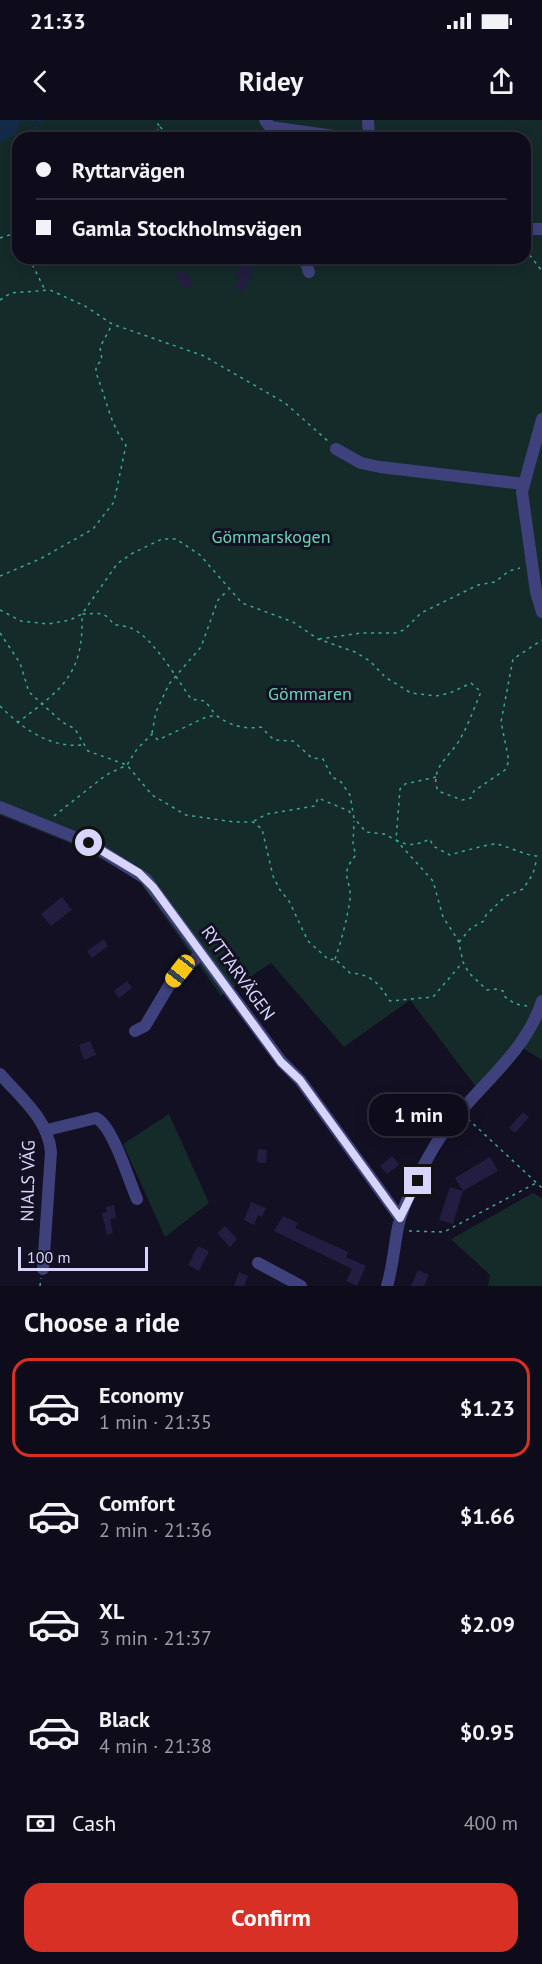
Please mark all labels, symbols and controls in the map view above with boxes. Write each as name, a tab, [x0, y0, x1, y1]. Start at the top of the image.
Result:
text: 21:33	[30, 7, 86, 35]
text: Ridey	[239, 64, 303, 98]
icon: back	[24, 65, 57, 98]
icon: share	[485, 65, 518, 98]
text: Ryttarvägen	[72, 156, 185, 184]
text: Gamla Stockholmsvägen	[72, 214, 302, 242]
park label: Gömmarskogen	[211, 525, 331, 548]
park label: Gömmaren	[268, 682, 352, 705]
route start	[75, 829, 102, 856]
street label: RYTTARVÄGEN	[196, 921, 280, 1024]
car	[162, 951, 198, 991]
callout: 1 min	[368, 1094, 468, 1136]
text: 1 min	[394, 1102, 443, 1128]
street label: NIALS VÄG	[15, 1140, 40, 1222]
route end	[404, 1167, 431, 1194]
scale bar	[18, 1244, 148, 1272]
text: 100 m	[27, 1247, 70, 1267]
text: Choose a ride	[24, 1305, 180, 1339]
icon: car	[27, 1381, 81, 1435]
text: Economy	[99, 1381, 183, 1409]
text: $1.23	[460, 1394, 515, 1422]
text: 1 min · 21:35	[99, 1409, 212, 1435]
icon: car	[27, 1489, 81, 1543]
text: Comfort	[99, 1489, 175, 1517]
text: $1.66	[460, 1502, 515, 1530]
text: 2 min · 21:36	[99, 1517, 212, 1543]
icon: car	[27, 1597, 81, 1651]
text: XL	[99, 1597, 124, 1625]
text: $2.09	[460, 1610, 515, 1638]
text: 3 min · 21:37	[99, 1625, 212, 1651]
icon: car	[27, 1705, 81, 1759]
text: Black	[99, 1705, 150, 1733]
text: $0.95	[460, 1718, 515, 1746]
text: 4 min · 21:38	[99, 1733, 212, 1759]
icon: cash	[24, 1807, 57, 1840]
text: Cash	[72, 1809, 116, 1837]
text: 400 m	[464, 1810, 518, 1836]
button: Confirm	[24, 1883, 518, 1952]

